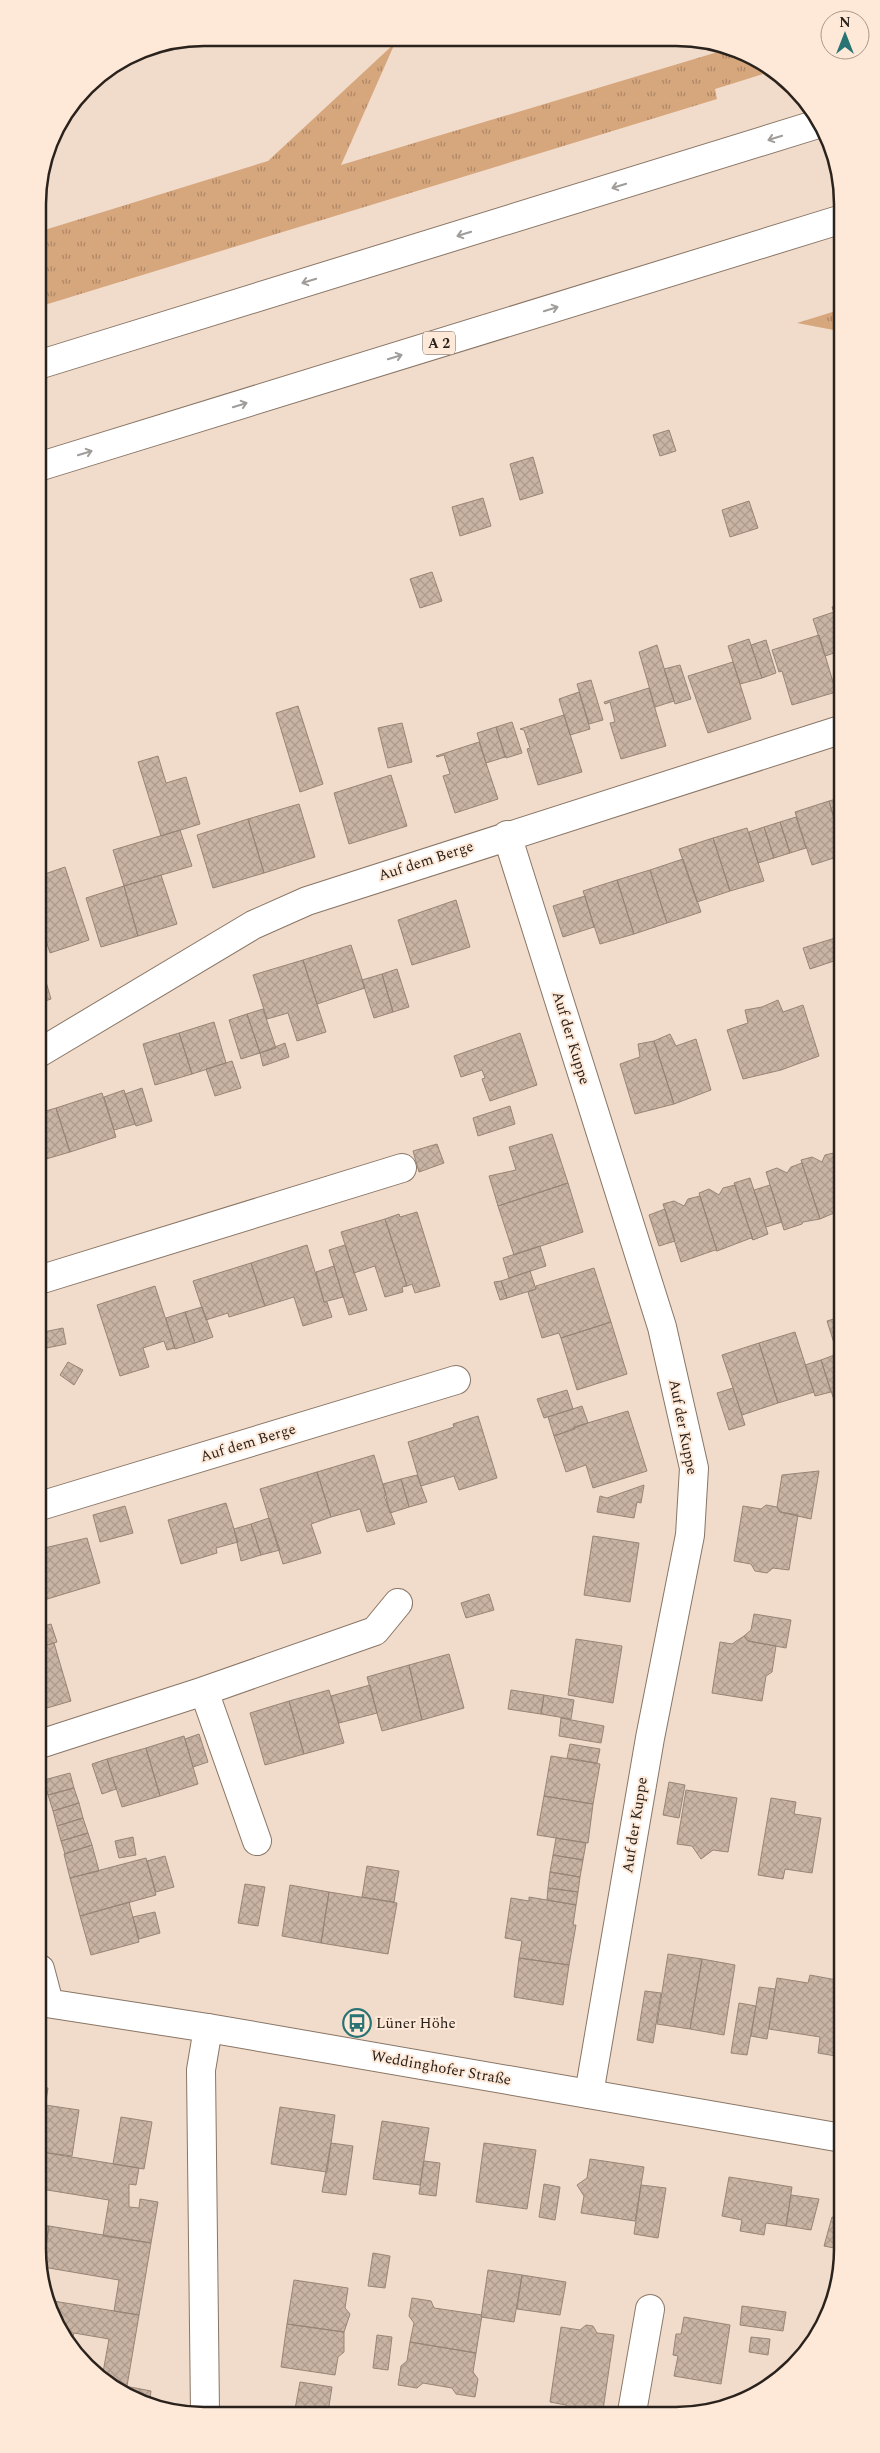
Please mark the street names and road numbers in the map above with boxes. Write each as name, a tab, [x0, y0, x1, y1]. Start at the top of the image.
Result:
road number: A 2	[423, 332, 455, 354]
street label: Auf dem Berge	[375, 835, 477, 887]
street label: Auf der Kuppe	[546, 988, 596, 1088]
street label: Auf der Kuppe	[662, 1377, 704, 1477]
street label: Auf dem Berge	[197, 1418, 299, 1468]
street label: Auf der Kuppe	[616, 1775, 654, 1875]
street label: Weddinghofer Straße	[369, 2044, 513, 2092]

